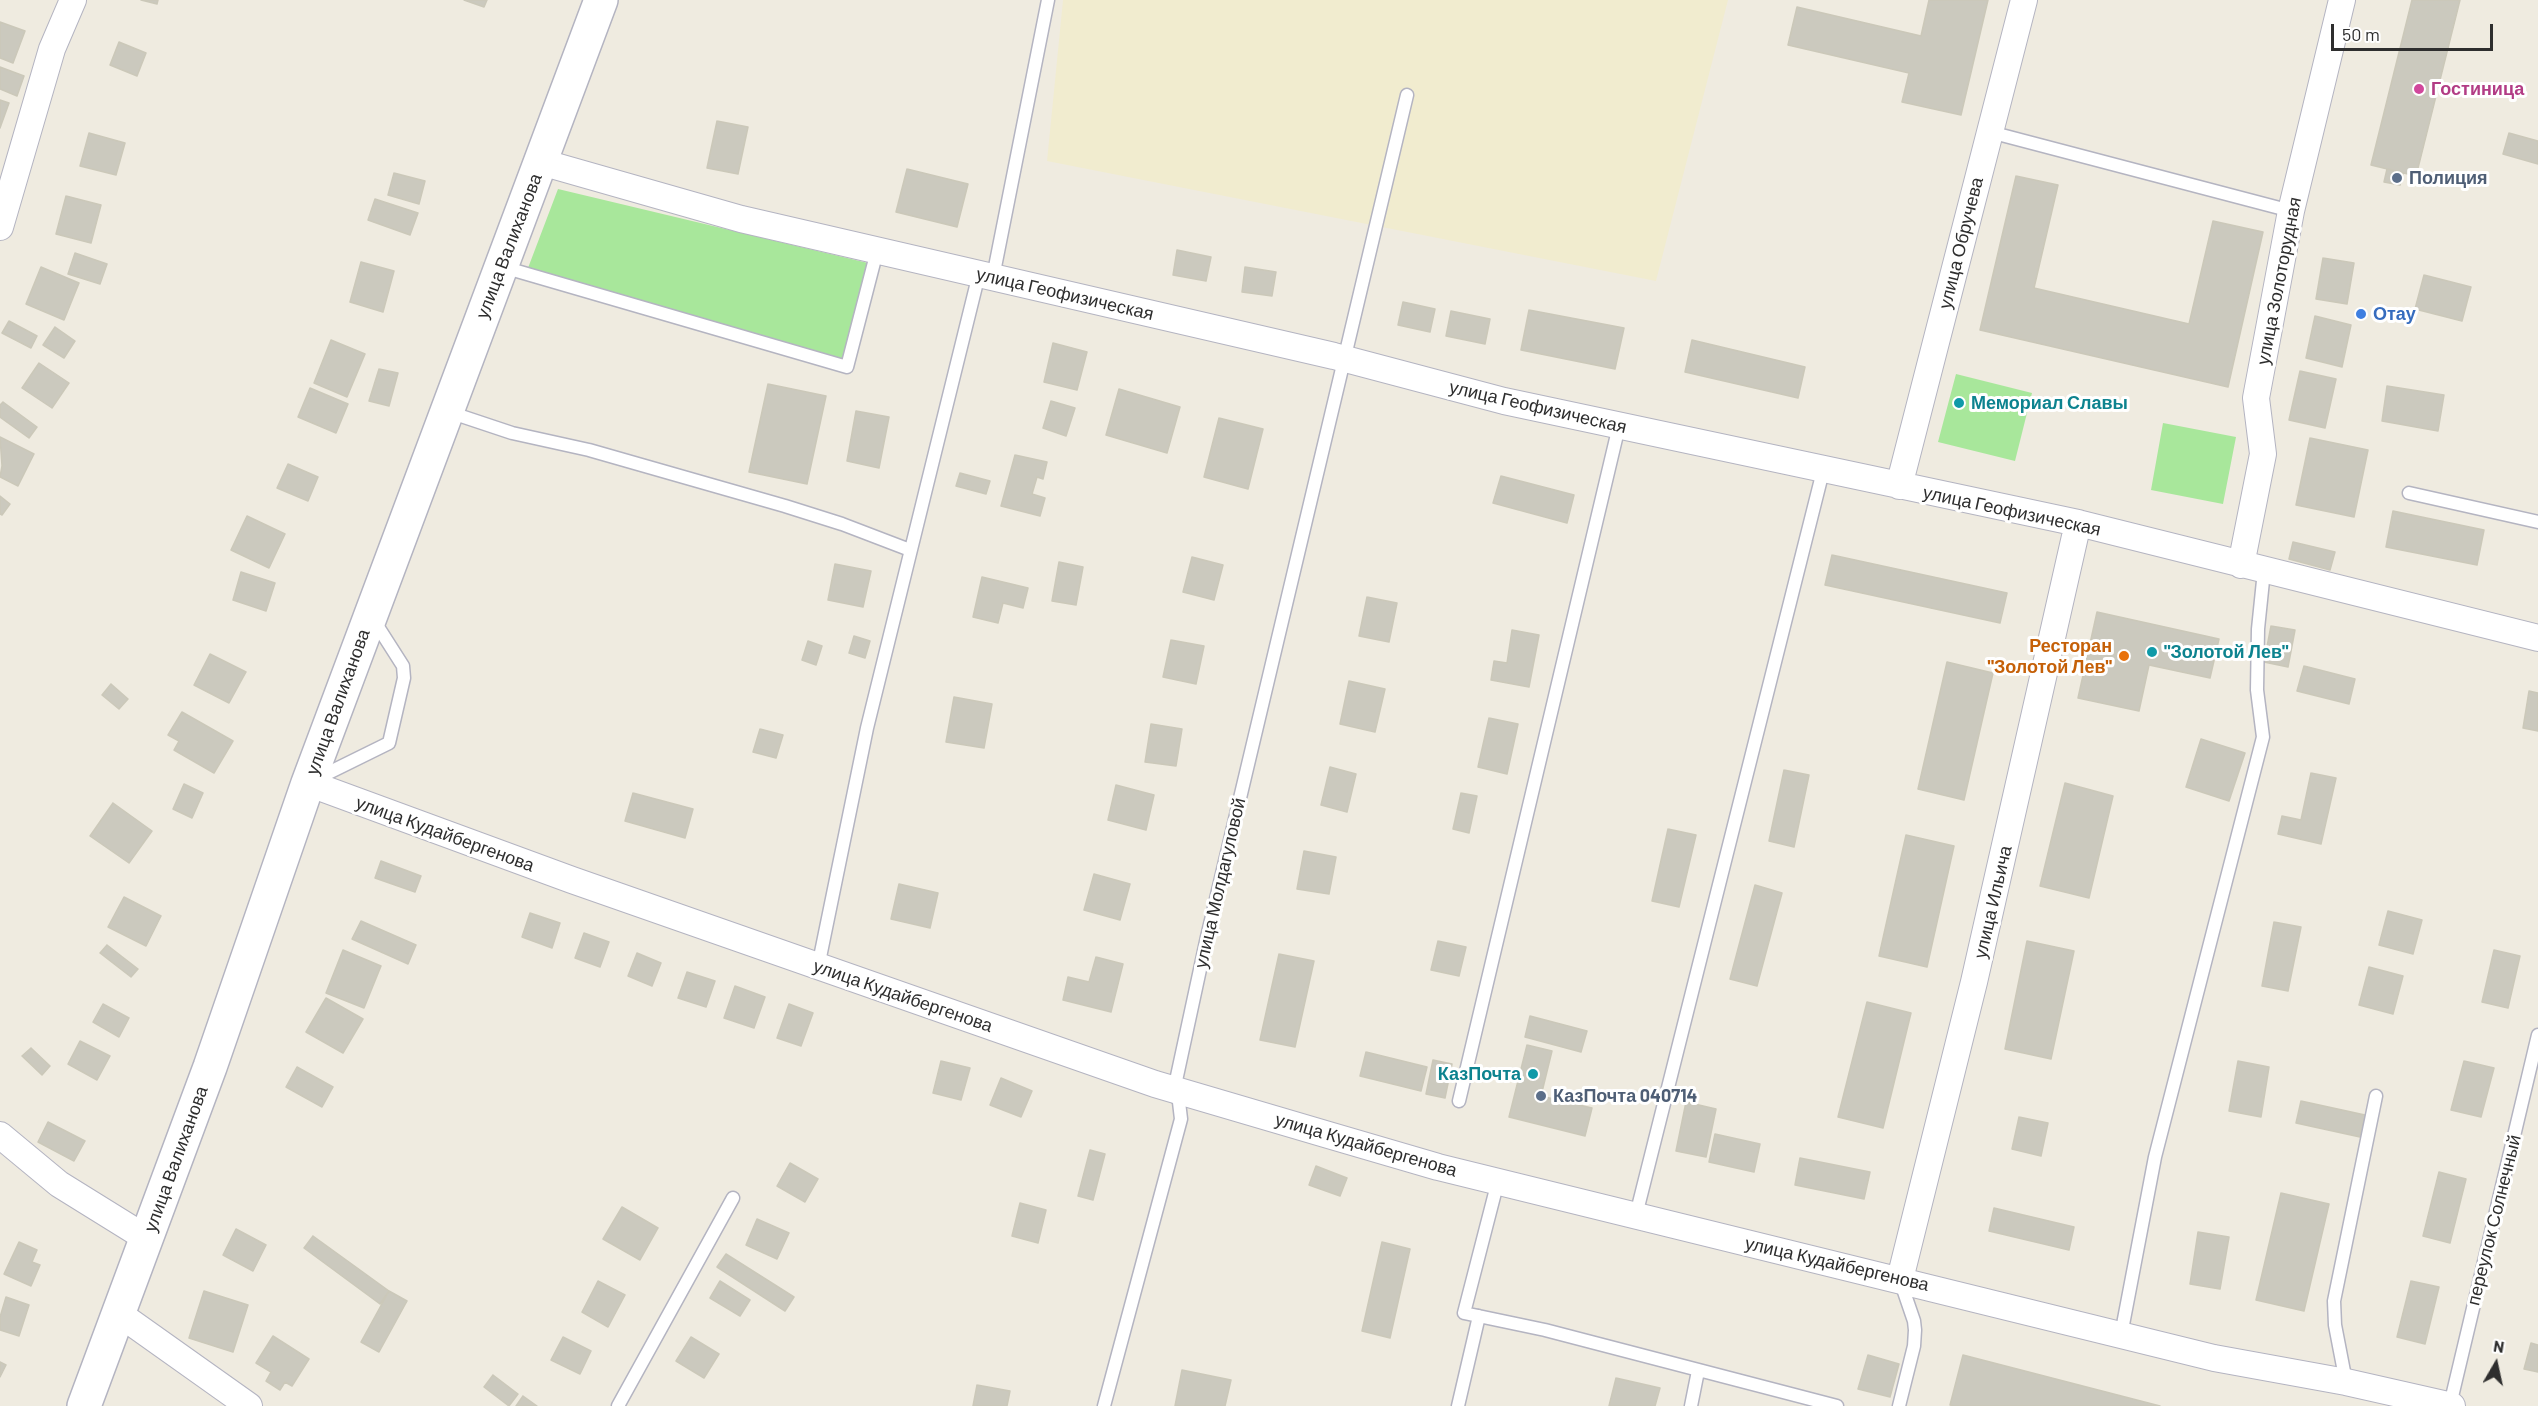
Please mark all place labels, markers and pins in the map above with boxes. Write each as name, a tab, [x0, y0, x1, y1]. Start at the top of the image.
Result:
place label: Гостиница	[2431, 78, 2524, 100]
marker: Гостиница	[2412, 82, 2426, 96]
place label: Полиция	[2409, 167, 2488, 189]
marker: Полиция	[2390, 171, 2404, 185]
place label: Отау	[2373, 303, 2416, 325]
marker: Отау	[2354, 307, 2368, 321]
place label: Мемориал Славы	[1971, 392, 2128, 414]
marker: Мемориал Славы	[1952, 396, 1966, 410]
place label: Ресторан "Золотой Лев"	[1988, 635, 2112, 678]
place label: "Золотой Лев"	[2164, 641, 2288, 663]
marker: "Золотой Лев"	[2145, 645, 2159, 659]
marker: Ресторан "Золотой Лев"	[2117, 649, 2131, 663]
place label: КазПочта	[1438, 1063, 1521, 1085]
marker: КазПочта	[1526, 1067, 1540, 1081]
place label: КазПочта 040714	[1553, 1085, 1697, 1107]
marker: КазПочта 040714	[1534, 1089, 1548, 1103]

